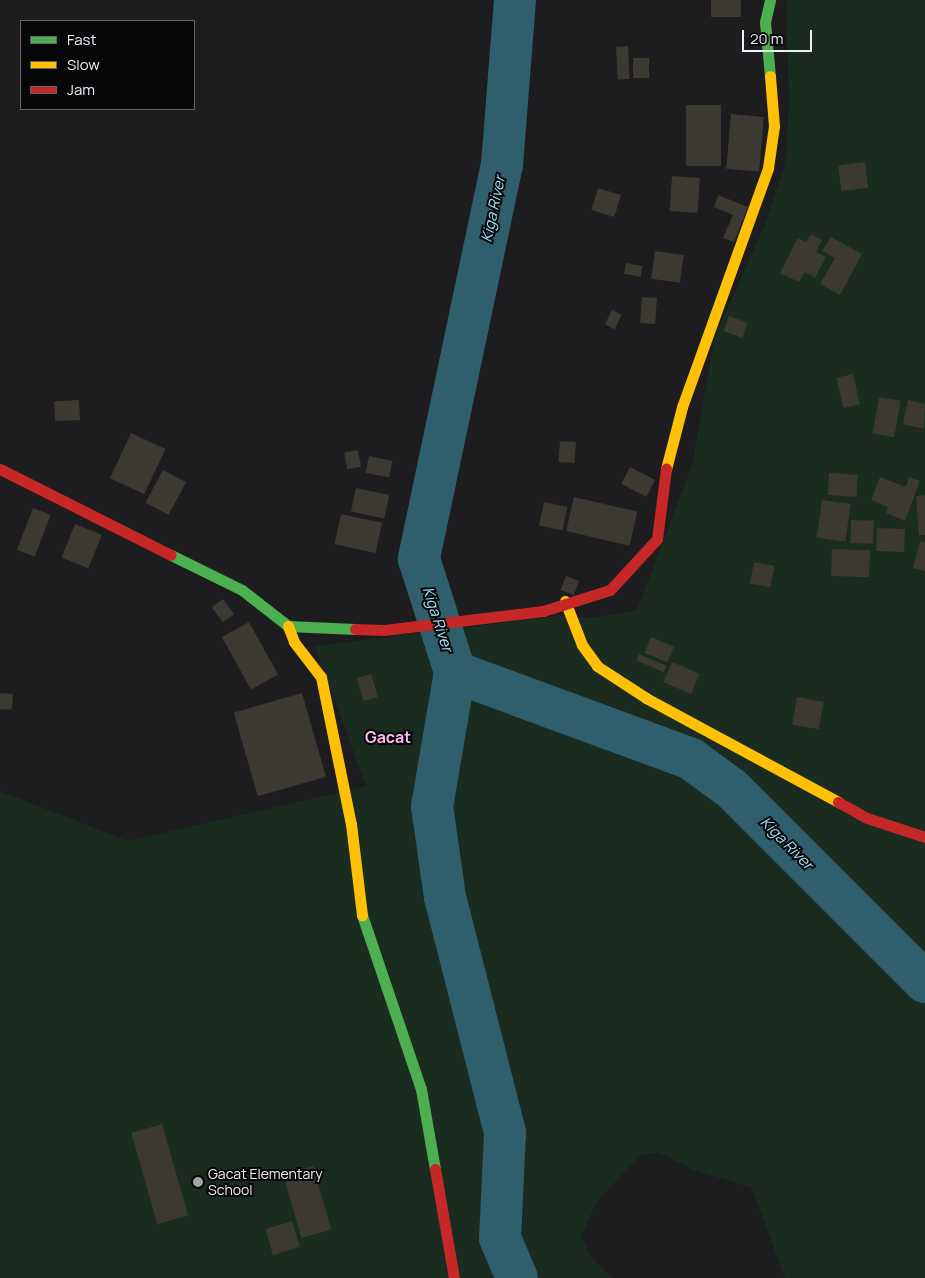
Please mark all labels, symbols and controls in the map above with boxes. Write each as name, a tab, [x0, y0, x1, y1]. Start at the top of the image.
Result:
legend	[20, 20, 195, 110]
scale bar	[745, 20, 815, 52]
text: 20 m	[750, 28, 783, 49]
text: Fast	[67, 29, 96, 50]
text: Slow	[67, 54, 100, 75]
text: Jam	[67, 79, 95, 100]
water label: Kiga River	[477, 174, 509, 244]
water label: Kiga River	[419, 584, 457, 654]
district label: Gacat	[365, 727, 411, 747]
water label: Kiga River	[757, 813, 817, 873]
place label: Gacat Elementary School	[208, 1166, 323, 1198]
marker: Gacat Elementary School	[192, 1176, 204, 1188]

